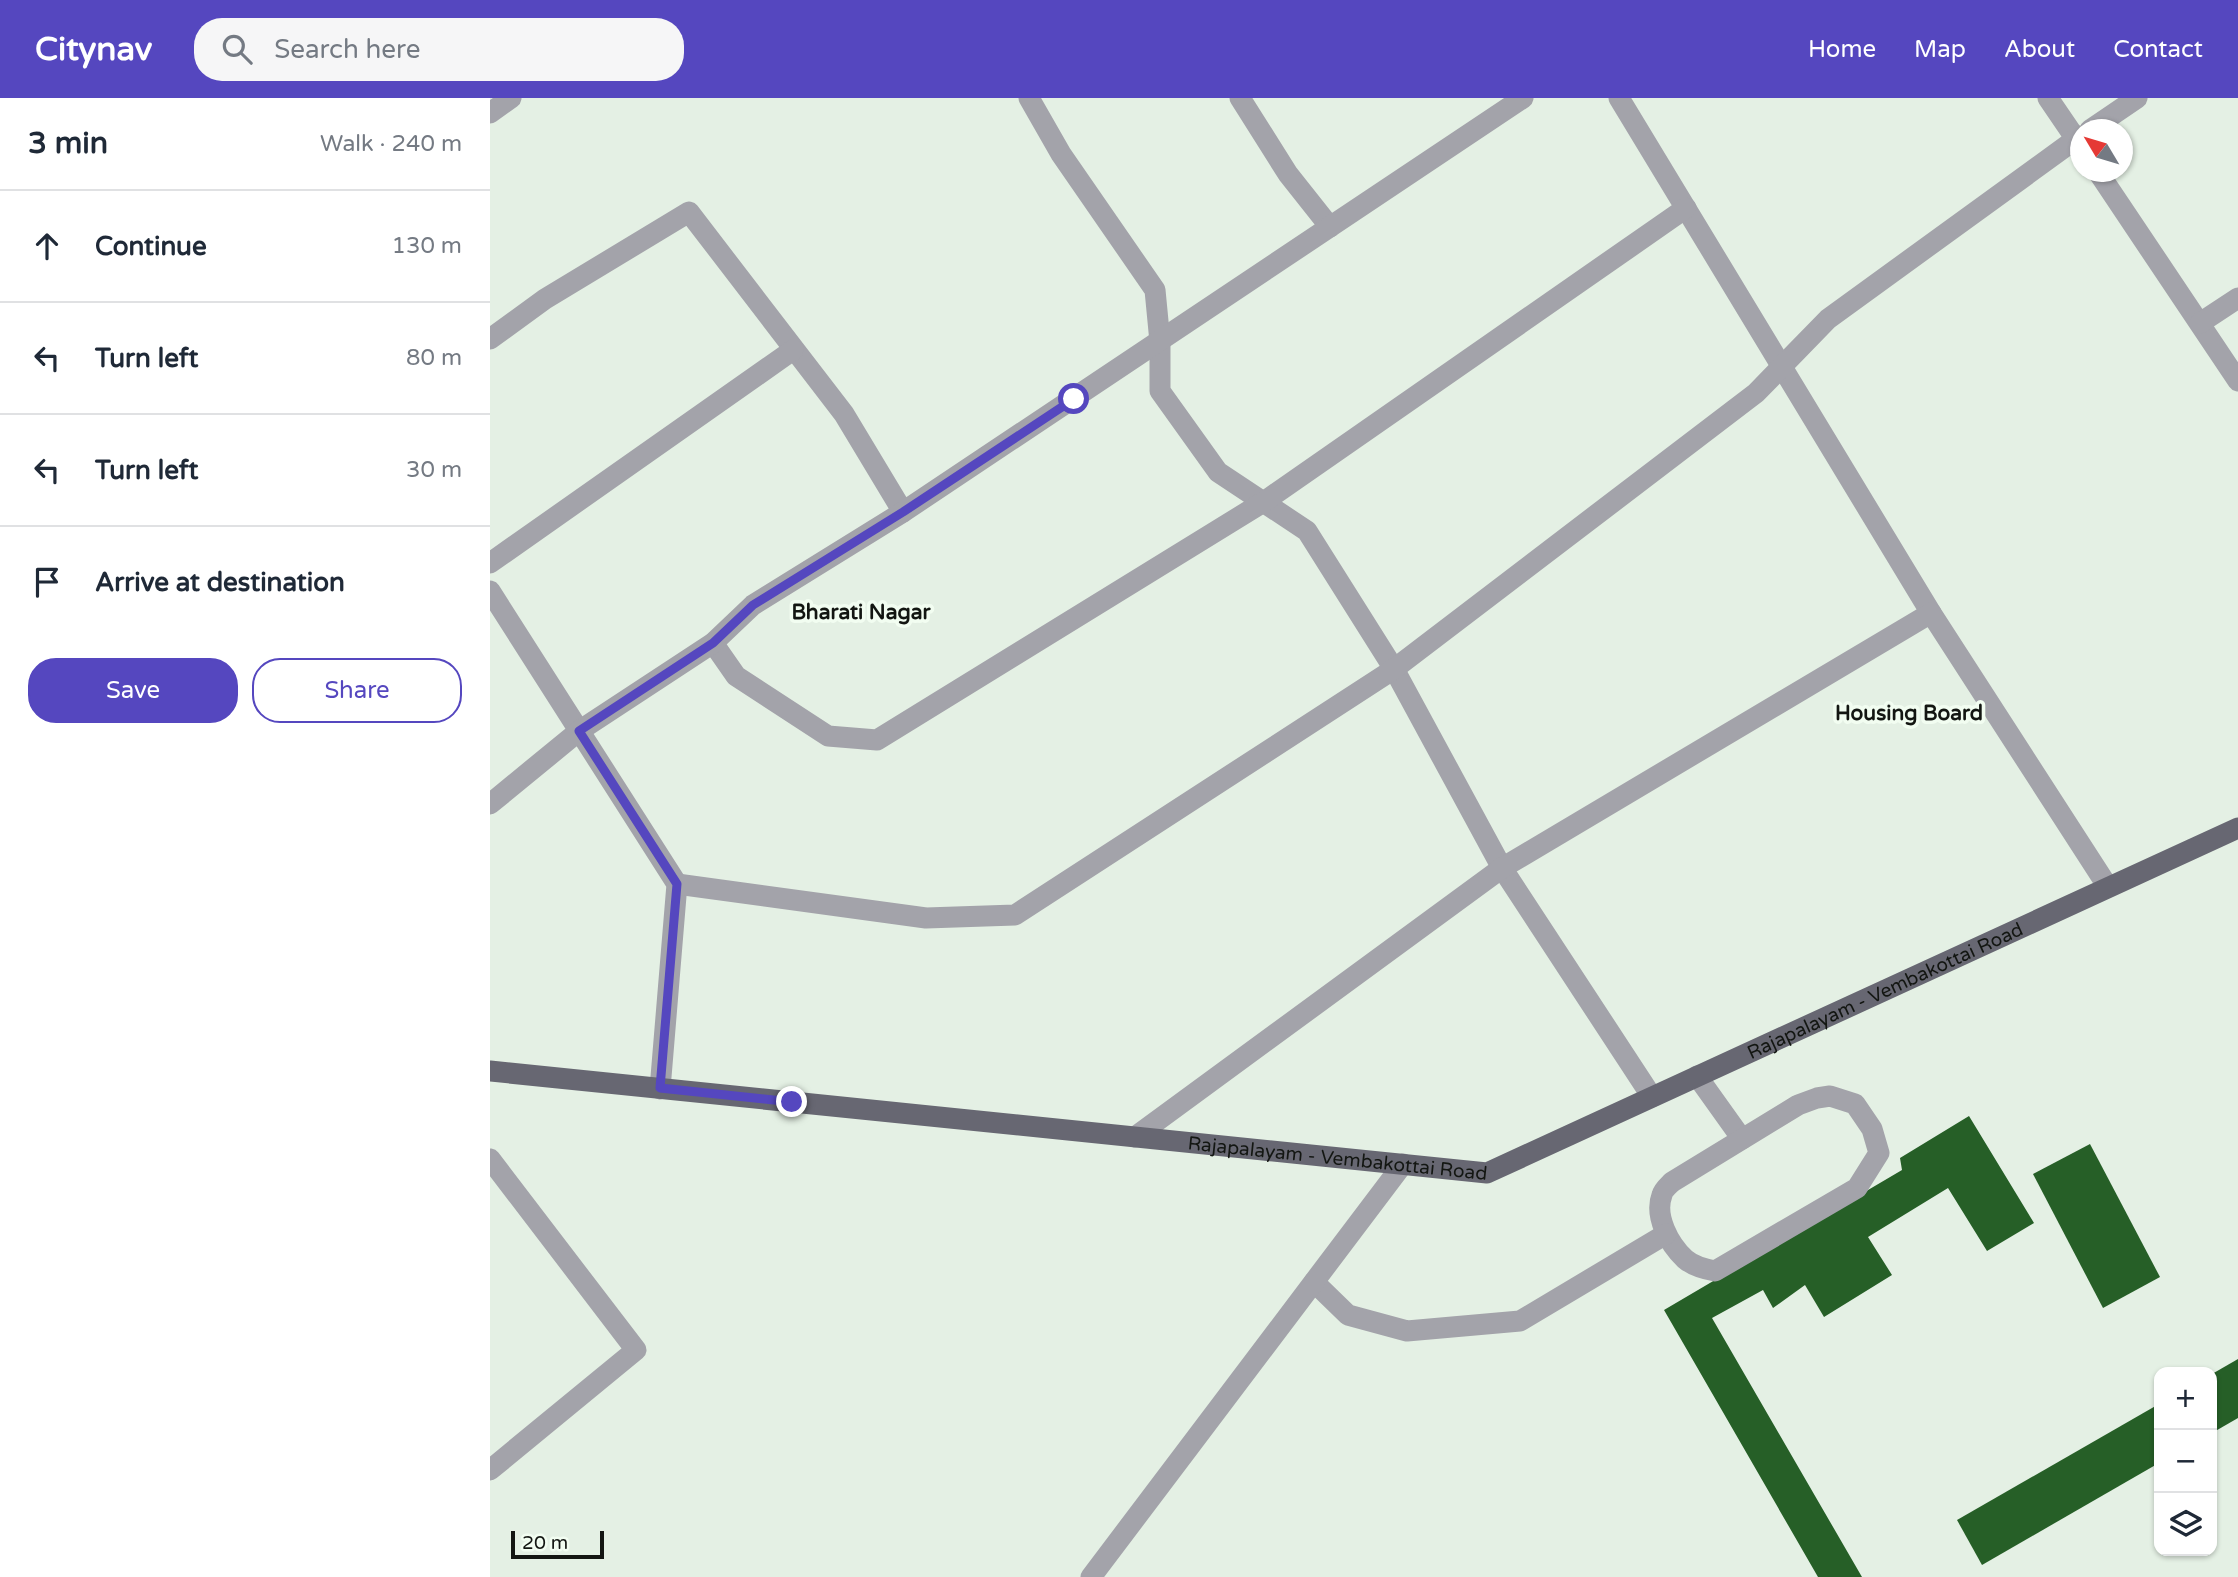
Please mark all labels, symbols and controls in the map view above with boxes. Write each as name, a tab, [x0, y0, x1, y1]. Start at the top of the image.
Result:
search box	[194, 18, 684, 81]
text: Citynav	[35, 30, 152, 69]
icon: search	[218, 30, 256, 68]
text: Search here	[274, 34, 420, 65]
text: Home	[1808, 35, 1876, 64]
text: Map	[1914, 35, 1966, 64]
text: About	[2004, 35, 2075, 64]
text: Contact	[2113, 35, 2203, 64]
north arrow	[2070, 119, 2133, 182]
text: 3 min	[28, 125, 108, 162]
text: Walk · 240 m	[320, 130, 462, 158]
icon: ahead	[28, 227, 66, 265]
text: Continue	[95, 231, 207, 262]
text: 130 m	[392, 232, 462, 260]
icon: left	[28, 339, 66, 377]
text: Turn left	[95, 343, 198, 374]
text: 80 m	[406, 344, 462, 372]
route start	[1058, 383, 1089, 414]
icon: left	[28, 451, 66, 489]
text: Turn left	[95, 455, 198, 486]
text: 30 m	[406, 456, 462, 484]
icon: arrive	[28, 563, 66, 601]
text: Arrive at destination	[95, 567, 345, 598]
district label: Bharati Nagar	[791, 600, 931, 625]
button: Save	[28, 658, 238, 723]
button: Share	[252, 658, 462, 723]
district label: Housing Board	[1835, 701, 1983, 726]
street label: Rajapalayam - Vembakottai Road	[1744, 918, 2027, 1064]
route end	[776, 1086, 807, 1117]
street label: Rajapalayam - Vembakottai Road	[1187, 1132, 1488, 1185]
map controls	[2154, 1367, 2217, 1556]
button: +	[2154, 1367, 2217, 1430]
button: −	[2154, 1430, 2217, 1493]
button: layers	[2154, 1493, 2217, 1556]
scale bar	[511, 1528, 604, 1560]
text: 20 m	[522, 1532, 568, 1554]

